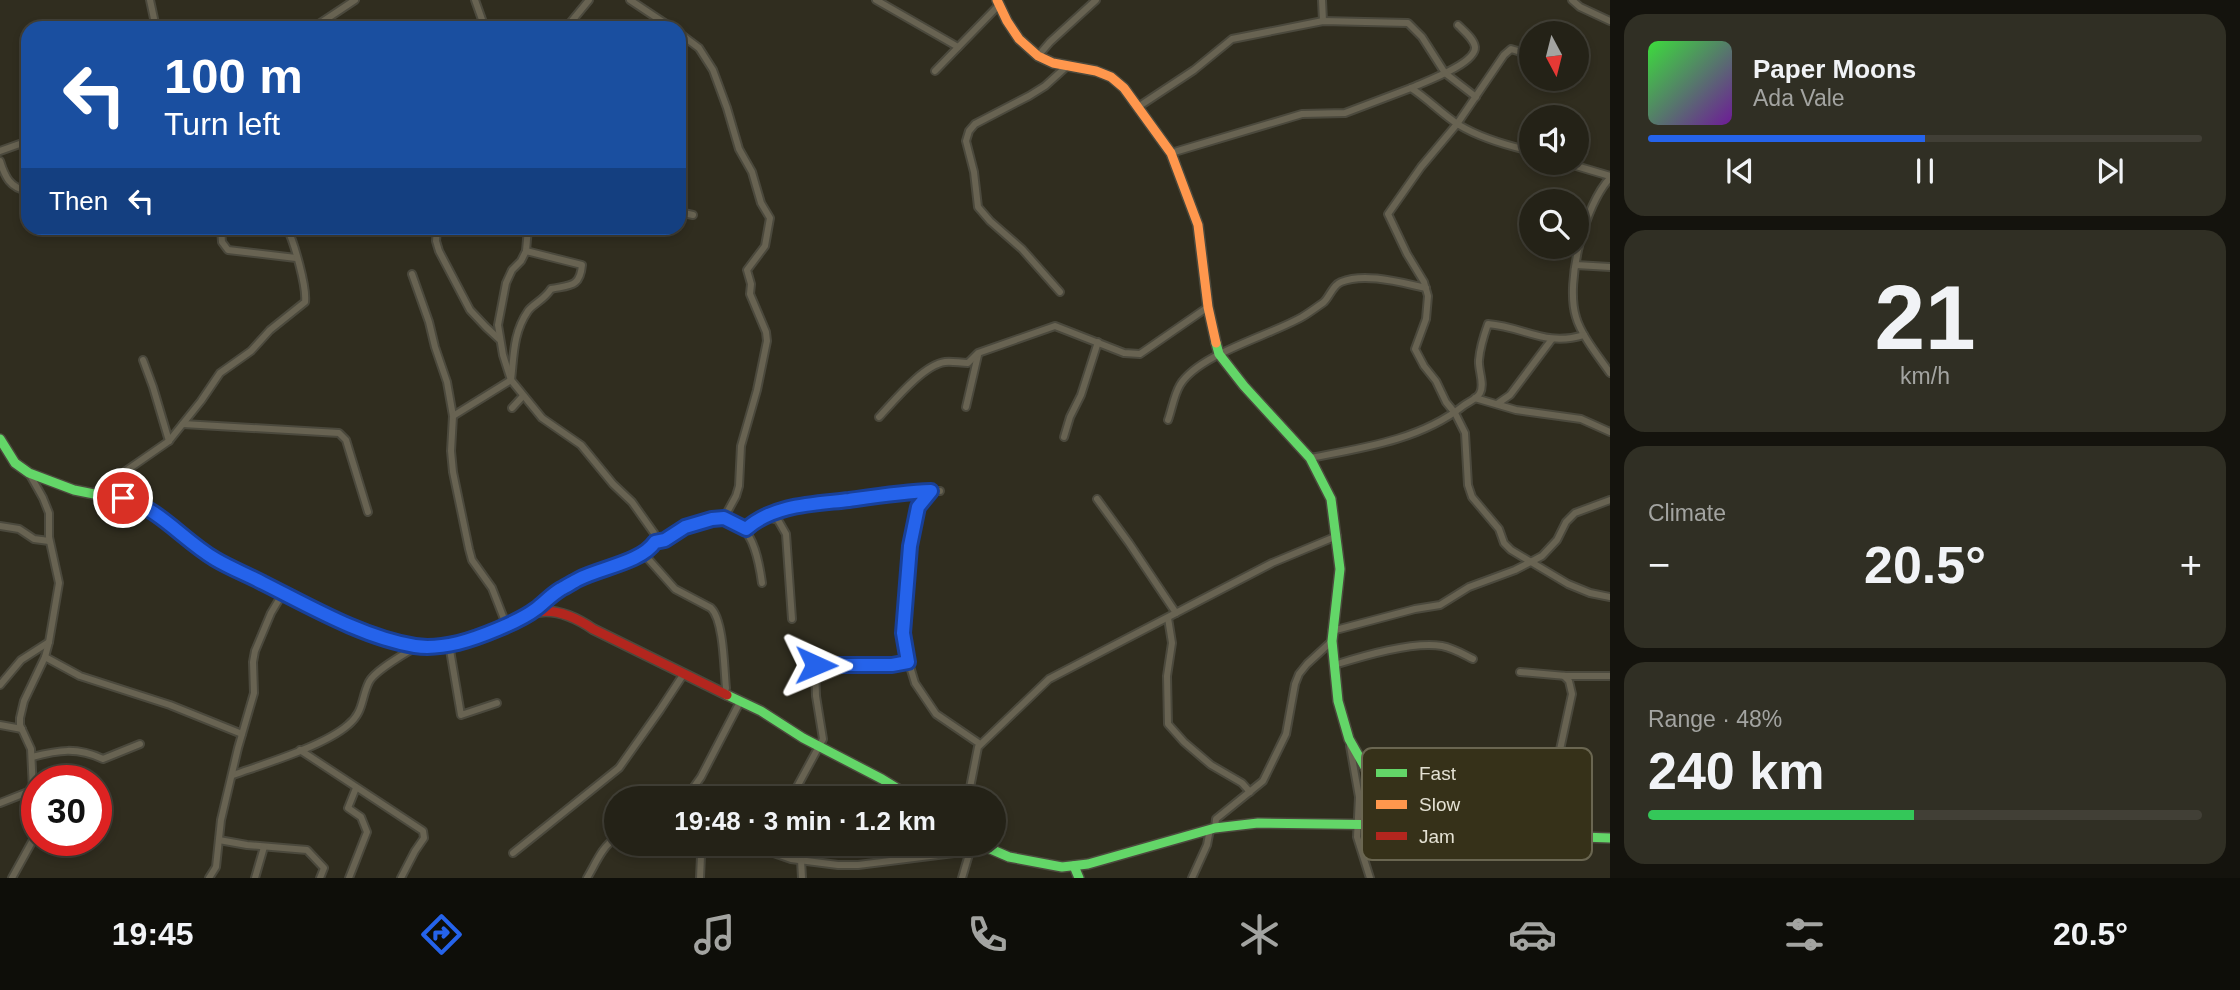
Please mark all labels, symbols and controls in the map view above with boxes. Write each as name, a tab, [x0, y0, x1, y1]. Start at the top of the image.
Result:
north arrow	[1519, 21, 1589, 91]
map controls	[1519, 21, 1589, 259]
icon: left	[49, 49, 140, 140]
text: 100 m	[164, 49, 303, 103]
text: Paper Moons	[1753, 54, 1916, 84]
text: Ada Vale	[1753, 85, 1845, 111]
button: sound	[1519, 105, 1589, 175]
text: Turn left	[164, 106, 280, 142]
icon: previous	[1721, 152, 1759, 190]
icon: pause	[1906, 152, 1944, 190]
icon: next	[2091, 152, 2129, 190]
icon: left	[122, 182, 160, 220]
text: Then	[49, 186, 108, 216]
button: search	[1519, 189, 1589, 259]
text: 21	[1874, 267, 1976, 368]
text: km/h	[1900, 363, 1950, 389]
pin	[93, 468, 153, 528]
icon: arrive	[104, 479, 142, 517]
text: Climate	[1648, 500, 1726, 526]
text: 20.5°	[1864, 536, 1986, 594]
text: −	[1648, 544, 1670, 586]
text: +	[2180, 544, 2202, 586]
position arrow	[779, 628, 853, 702]
text: Range · 48%	[1648, 706, 1782, 732]
text: 240 km	[1648, 742, 1824, 800]
legend	[1362, 748, 1592, 860]
text: Fast	[1419, 763, 1457, 784]
speed limit sign: 30	[21, 765, 112, 856]
text: Slow	[1419, 794, 1460, 815]
text: 19:48 · 3 min · 1.2 km	[674, 806, 936, 836]
text: Jam	[1419, 826, 1455, 847]
icon: directions	[417, 910, 466, 959]
icon: music	[690, 910, 739, 959]
icon: phone	[963, 910, 1012, 959]
icon: climate	[1235, 910, 1284, 959]
icon: car	[1508, 910, 1557, 959]
icon: filters	[1780, 910, 1829, 959]
text: 19:45	[112, 916, 194, 952]
text: 20.5°	[2053, 916, 2128, 952]

